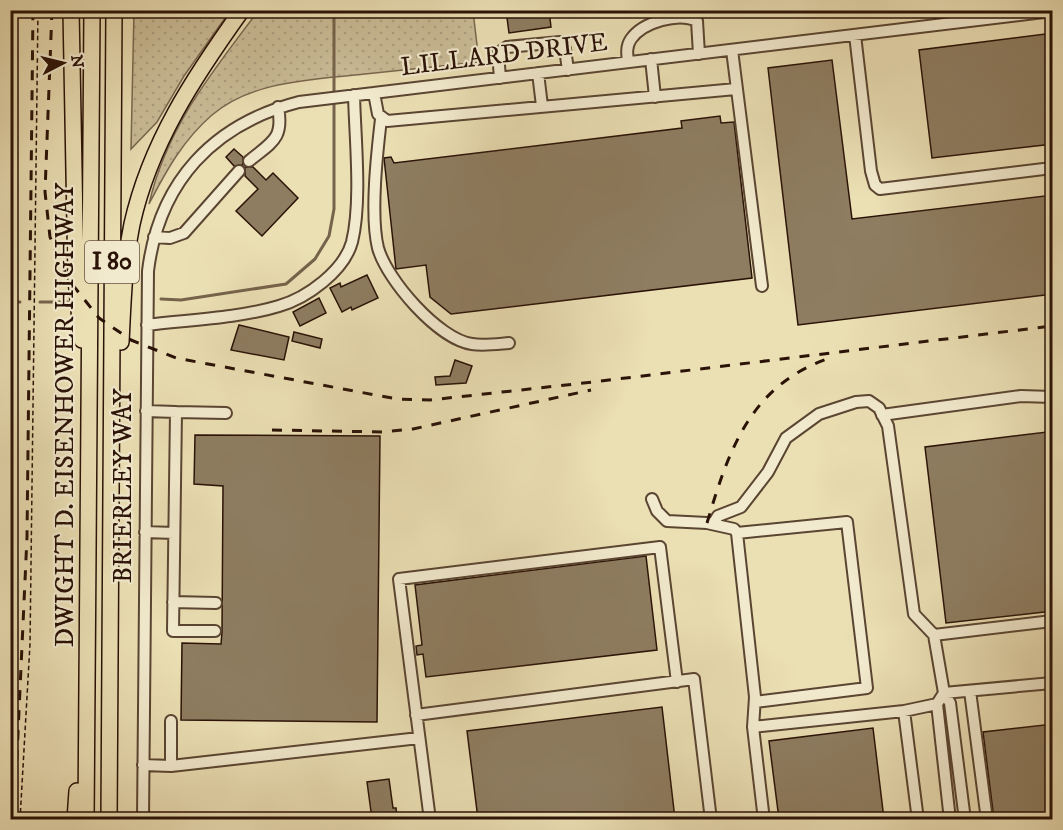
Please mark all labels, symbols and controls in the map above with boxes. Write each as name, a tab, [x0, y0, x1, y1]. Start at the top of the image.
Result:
street label: LILLARD DRIVE	[399, 26, 609, 84]
north arrow	[33, 33, 93, 93]
text: N	[66, 54, 88, 69]
street label: DWIGHT D. EISENHOWER HIGHWAY	[49, 182, 82, 647]
road number: I 80	[85, 241, 139, 283]
street label: BRIERLEY WAY	[107, 388, 140, 583]

